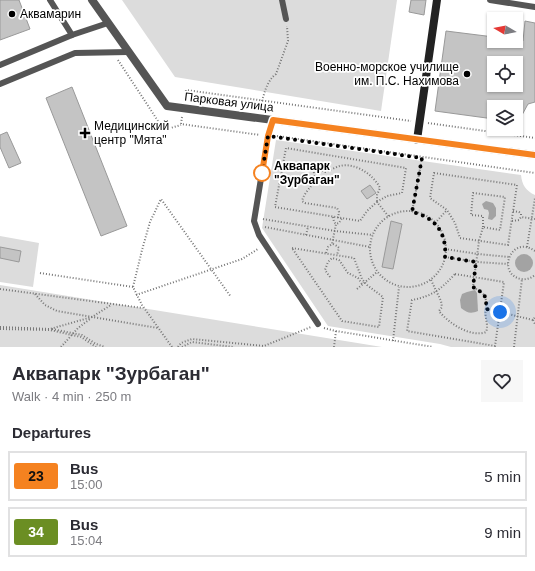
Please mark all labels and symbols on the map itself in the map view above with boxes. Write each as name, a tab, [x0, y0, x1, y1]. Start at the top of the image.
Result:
place label: Аквамарин	[20, 7, 81, 21]
marker: Аквамарин	[7, 9, 17, 19]
north arrow	[487, 12, 523, 48]
place label: Военно-морское училище им. П.С. Нахимова	[315, 60, 459, 88]
marker: Военно-морское училище им. П.С. Нахимова	[462, 69, 472, 79]
street label: Парковая улица	[184, 90, 275, 114]
place label: Медицинский центр "Мята"	[94, 119, 169, 147]
marker: Медицинский центр "Мята"	[79, 127, 91, 139]
place label: Аквапарк "Зурбаган"	[274, 159, 340, 187]
marker: Аквапарк "Зурбаган"	[253, 164, 271, 182]
your location	[490, 302, 510, 322]

